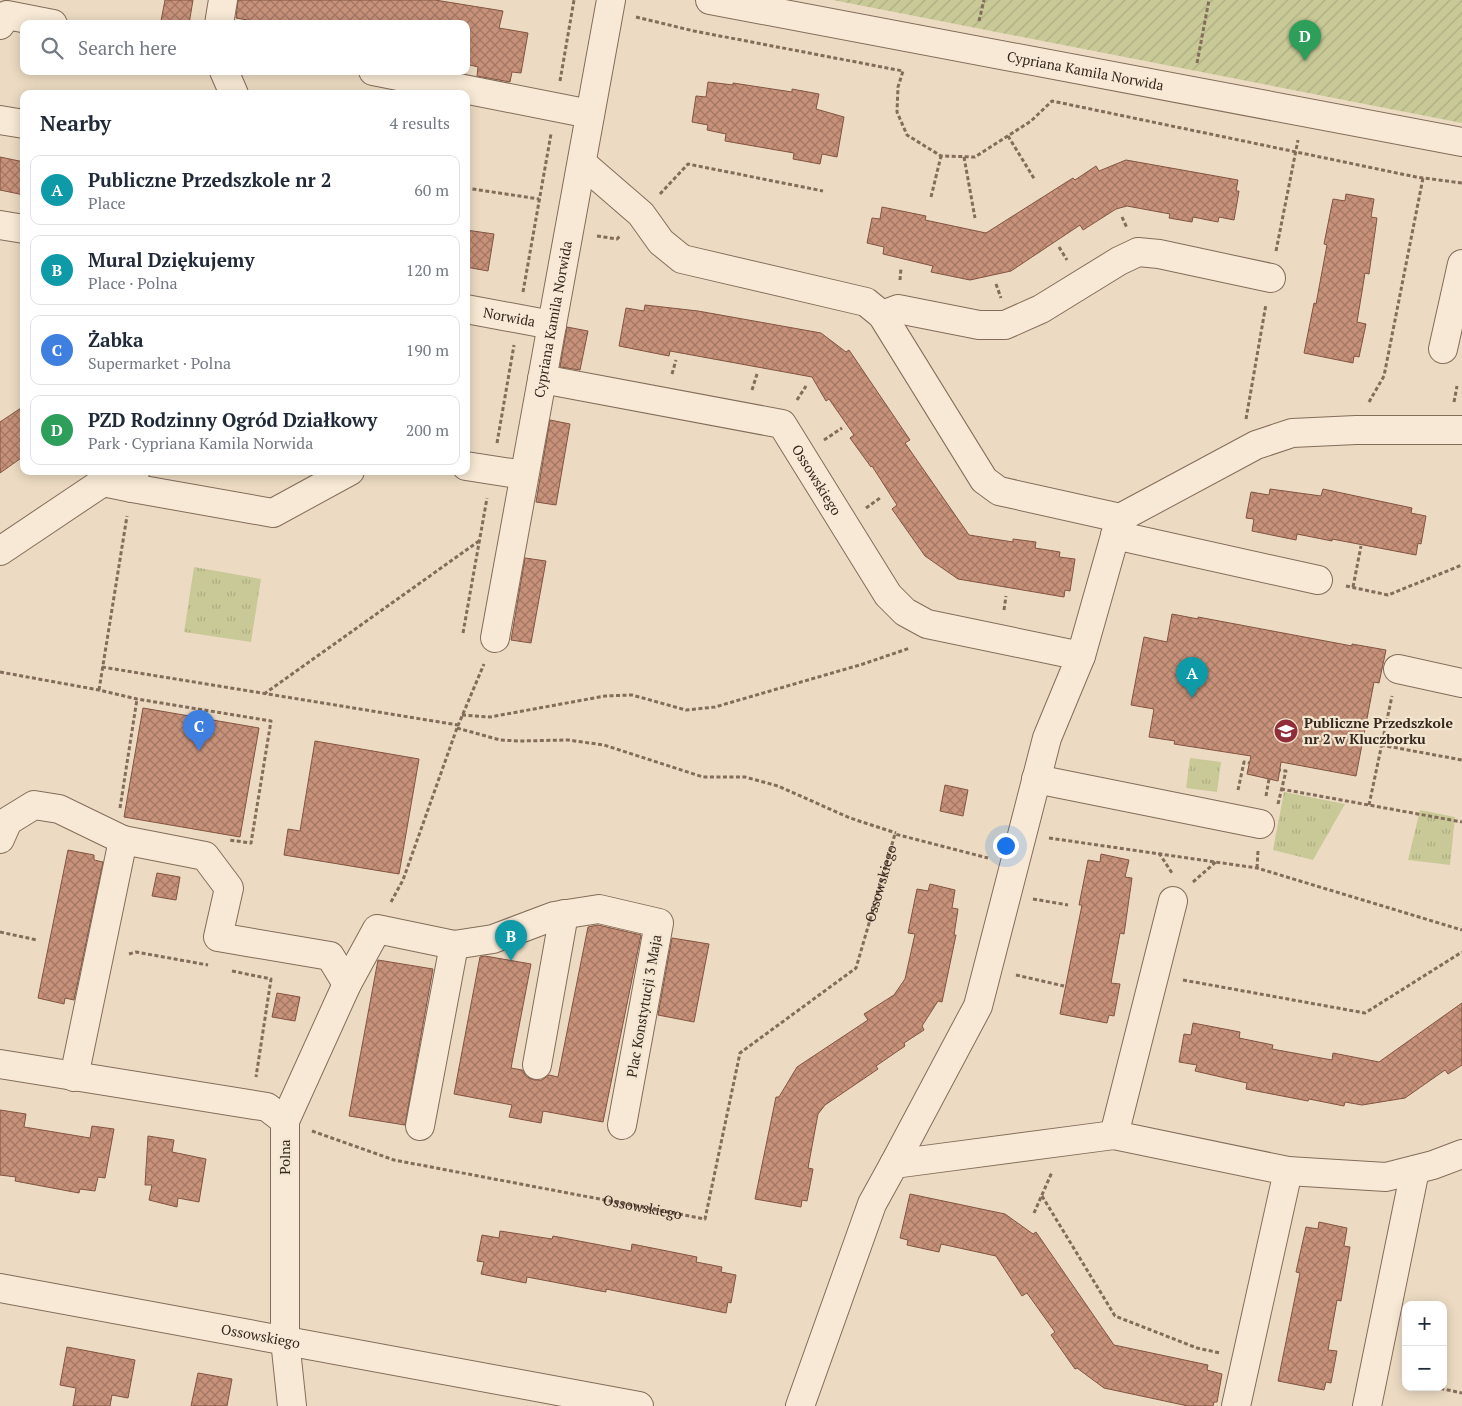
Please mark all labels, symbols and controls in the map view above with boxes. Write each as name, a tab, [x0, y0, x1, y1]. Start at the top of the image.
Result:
search box	[20, 20, 470, 75]
pin: D	[1289, 20, 1321, 61]
icon: search	[38, 34, 66, 62]
text: Search here	[78, 35, 177, 60]
street label: Cypriana Kamila Norwida	[1006, 46, 1165, 94]
text: Nearby	[40, 109, 111, 137]
text: 4 results	[390, 112, 450, 134]
text: Publiczne Przedszkole nr 2	[88, 167, 332, 192]
text: A	[51, 179, 63, 201]
text: 60 m	[414, 179, 449, 201]
text: Place	[88, 192, 126, 214]
street label: Cypriana Kamila Norwida	[529, 239, 576, 399]
text: Mural Dziękujemy	[88, 247, 254, 272]
text: B	[52, 259, 62, 281]
text: 120 m	[406, 259, 449, 281]
text: Place · Polna	[88, 272, 178, 294]
street label: Norwida	[482, 302, 537, 331]
text: Żabka	[88, 327, 143, 352]
text: C	[52, 339, 62, 361]
text: 190 m	[406, 339, 449, 361]
text: Supermarket · Polna	[88, 352, 231, 374]
text: PZD Rodzinny Ogród Działkowy	[88, 407, 377, 432]
text: D	[51, 419, 63, 441]
text: 200 m	[406, 419, 449, 441]
text: Park · Cypriana Kamila Norwida	[88, 432, 313, 454]
street label: Ossowskiego	[788, 441, 846, 519]
pin: A	[1176, 657, 1208, 698]
pin: C	[183, 710, 215, 751]
place label: Publiczne Przedszkole nr 2 w Kluczborku	[1304, 713, 1453, 748]
school or university icon: Publiczne Przedszkole nr 2 w Kluczborku	[1273, 718, 1299, 744]
your location	[993, 833, 1019, 859]
street label: Ossowskiego	[860, 842, 900, 924]
pin: B	[495, 920, 527, 961]
street label: Plac Konstytucji 3 Maja	[622, 933, 665, 1079]
street label: Polna	[275, 1139, 294, 1175]
street label: Ossowskiego	[602, 1190, 684, 1224]
map controls	[1402, 1301, 1447, 1391]
button: +	[1402, 1301, 1447, 1346]
street label: Ossowskiego	[220, 1319, 302, 1352]
button: −	[1402, 1346, 1447, 1391]

